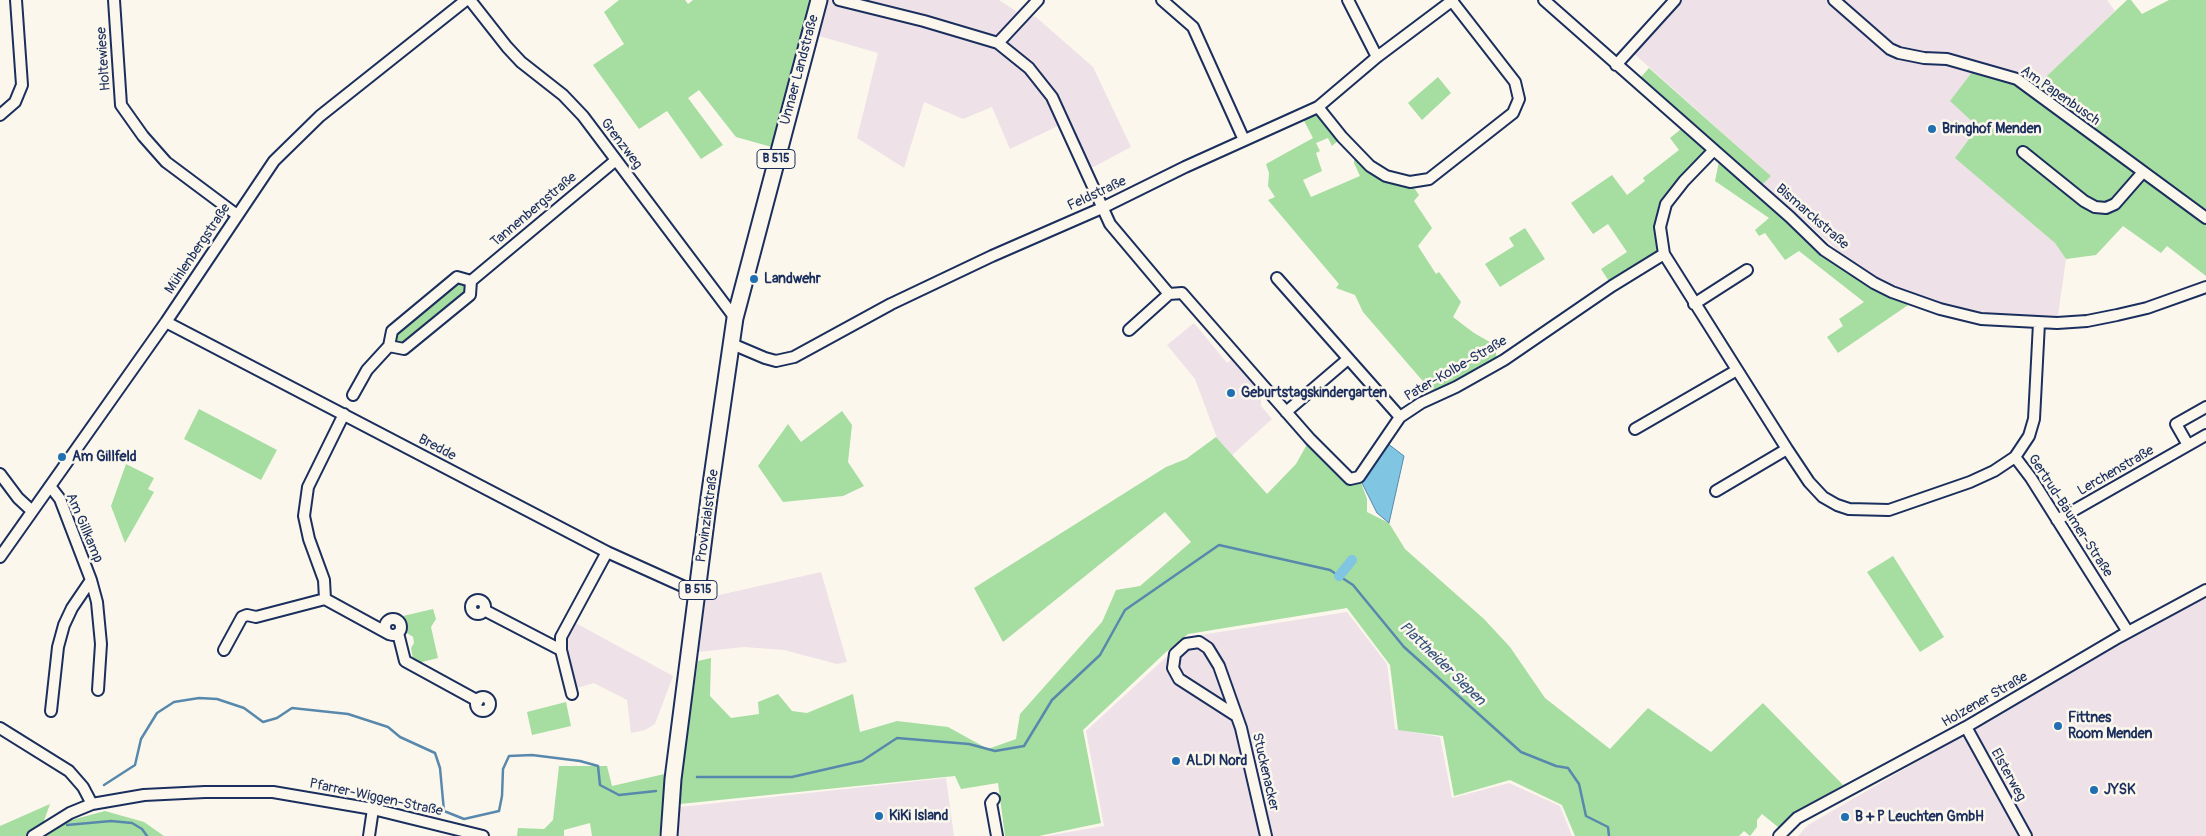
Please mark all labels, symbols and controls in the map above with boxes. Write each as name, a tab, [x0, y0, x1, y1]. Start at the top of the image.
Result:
street label: Unnaer Landstraße	[777, 13, 823, 127]
street label: Holtewiese	[93, 26, 115, 92]
street label: Am Papenbusch	[2017, 62, 2103, 130]
street label: Grenzweg	[596, 115, 646, 173]
place label: Bringhof Menden	[1942, 121, 2041, 137]
marker: Bringhof Menden	[1926, 123, 1938, 135]
road number: B 515	[757, 150, 795, 168]
street label: Tannenbergstraße	[488, 169, 580, 251]
street label: Feldstraße	[1065, 173, 1129, 215]
street label: Bismarckstraße	[1772, 181, 1852, 253]
street label: Mühlenbergstraße	[162, 201, 234, 297]
place label: Landwehr	[764, 271, 821, 287]
marker: Landwehr	[748, 273, 760, 285]
street label: Pater-Kolbe-Straße	[1402, 333, 1510, 405]
place label: Geburtstagskindergarten	[1241, 385, 1387, 401]
marker: Geburtstagskindergarten	[1225, 387, 1237, 399]
street label: Bredde	[415, 431, 459, 465]
street label: Lerchenstraße	[2075, 442, 2157, 500]
place label: Am Gillfeld	[72, 449, 137, 465]
marker: Am Gillfeld	[56, 451, 68, 463]
street label: Gertrud-Bäumer-Straße	[2024, 451, 2116, 581]
street label: Provinzialstraße	[693, 468, 723, 564]
street label: Am Gillkamp	[62, 491, 106, 565]
road number: B 515	[679, 580, 717, 600]
water label: Plattheider Siepen	[1395, 618, 1489, 710]
street label: Holzener Straße	[1939, 669, 2031, 731]
place label: Fittnes Room Menden	[2068, 710, 2152, 742]
marker: Fittnes Room Menden	[2052, 720, 2064, 732]
street label: Stuckenacker	[1248, 731, 1282, 813]
street label: Elsterweg	[1987, 746, 2029, 804]
place label: ALDI Nord	[1186, 753, 1247, 769]
marker: ALDI Nord	[1170, 755, 1182, 767]
street label: Pfarrer-Wiggen-Straße	[308, 776, 444, 820]
place label: JYSK	[2104, 782, 2135, 798]
marker: JYSK	[2088, 784, 2100, 796]
place label: KiKi Island	[889, 808, 948, 824]
place label: B + P Leuchten GmbH	[1855, 809, 1984, 825]
marker: KiKi Island	[873, 810, 885, 822]
marker: B + P Leuchten GmbH	[1839, 811, 1851, 823]

